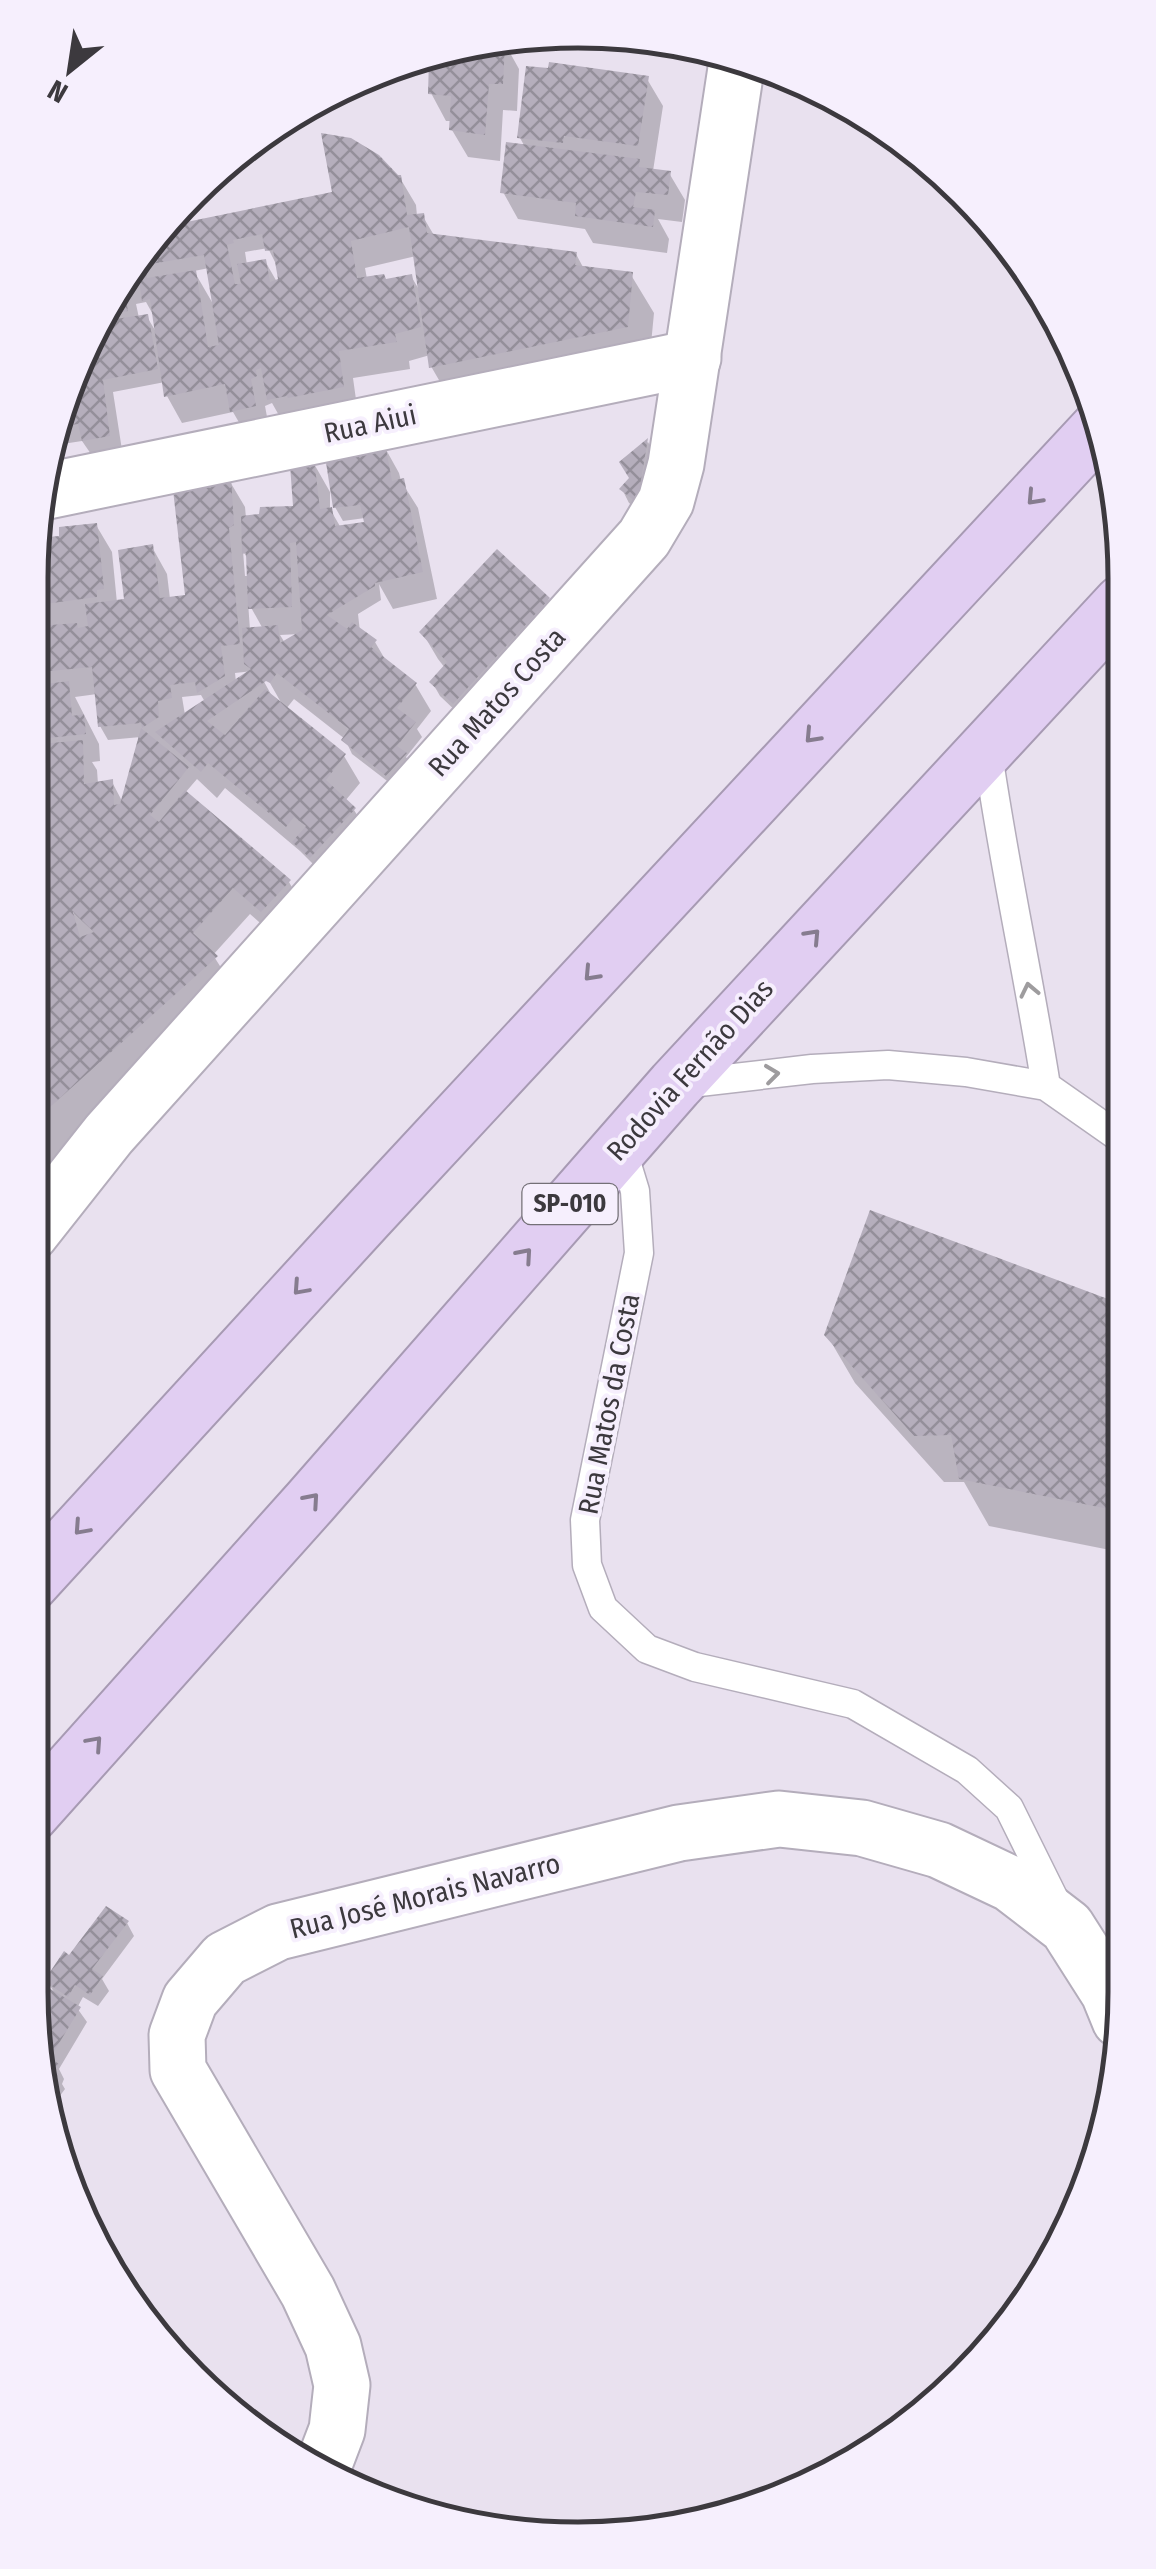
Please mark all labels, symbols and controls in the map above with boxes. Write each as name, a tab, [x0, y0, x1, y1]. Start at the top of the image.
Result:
north arrow	[20, 20, 120, 120]
text: N	[42, 73, 73, 110]
street label: Rua Aiui	[321, 398, 419, 450]
one-way arrow	[1027, 486, 1045, 505]
street label: Rua Matos Costa	[422, 621, 572, 783]
one-way arrow	[806, 724, 824, 743]
one-way arrow	[801, 929, 819, 948]
one-way arrow	[585, 963, 603, 981]
street label: Rodovia Fernão Dias	[600, 973, 780, 1167]
one-way arrow	[1020, 982, 1041, 999]
one-way arrow	[763, 1064, 780, 1085]
road number: SP-010	[522, 1184, 618, 1224]
one-way arrow	[514, 1249, 532, 1267]
one-way arrow	[294, 1277, 312, 1295]
street label: Rua Matos da Costa	[571, 1291, 647, 1517]
one-way arrow	[300, 1493, 318, 1512]
one-way arrow	[75, 1516, 93, 1535]
one-way arrow	[83, 1736, 101, 1755]
street label: Rua José Morais Navarro	[286, 1846, 564, 1946]

